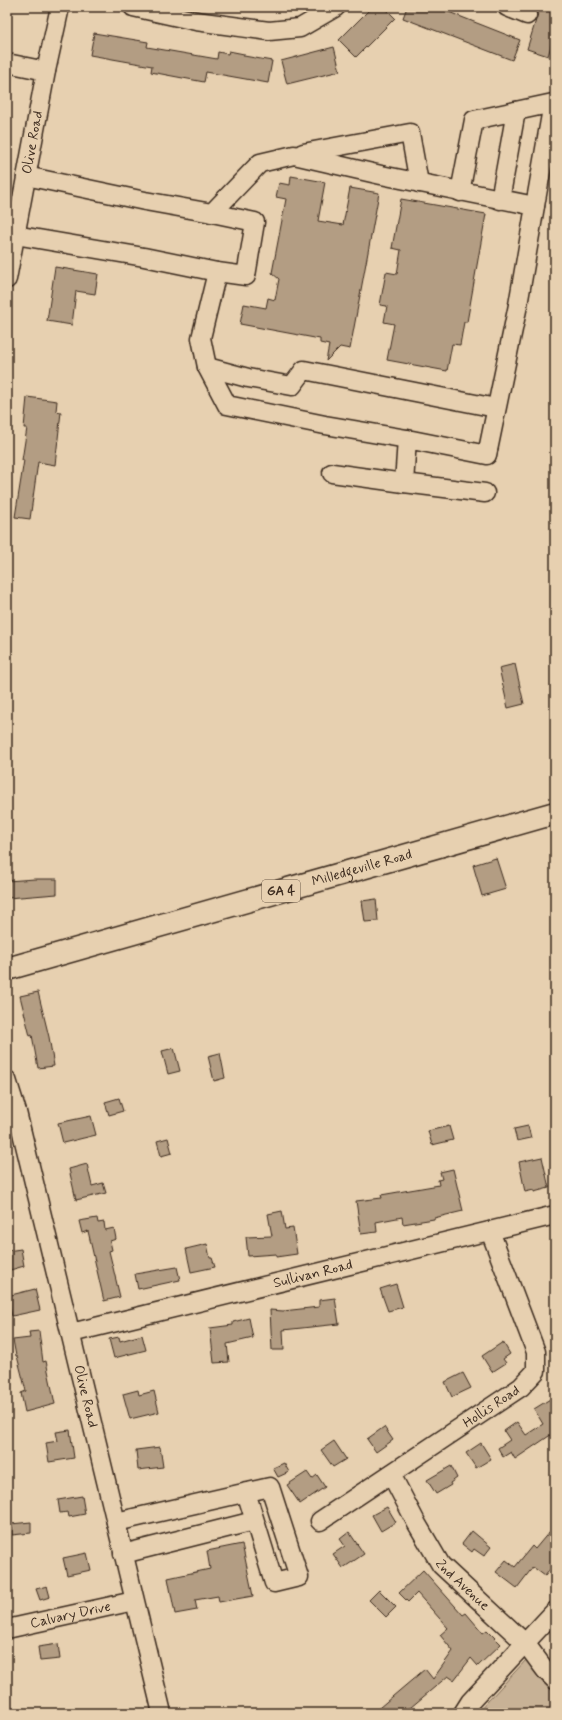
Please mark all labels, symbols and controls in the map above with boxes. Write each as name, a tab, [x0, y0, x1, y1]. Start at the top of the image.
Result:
street label: Olive Road	[18, 109, 47, 175]
street label: Milledgeville Road	[310, 845, 414, 891]
road number: GA 4	[262, 880, 300, 902]
street label: Sullivan Road	[271, 1256, 355, 1292]
street label: Olive Road	[69, 1363, 102, 1429]
street label: Hollis Road	[459, 1381, 523, 1432]
street label: 2nd Avenue	[431, 1556, 493, 1615]
street label: Calvary Drive	[28, 1597, 113, 1633]

